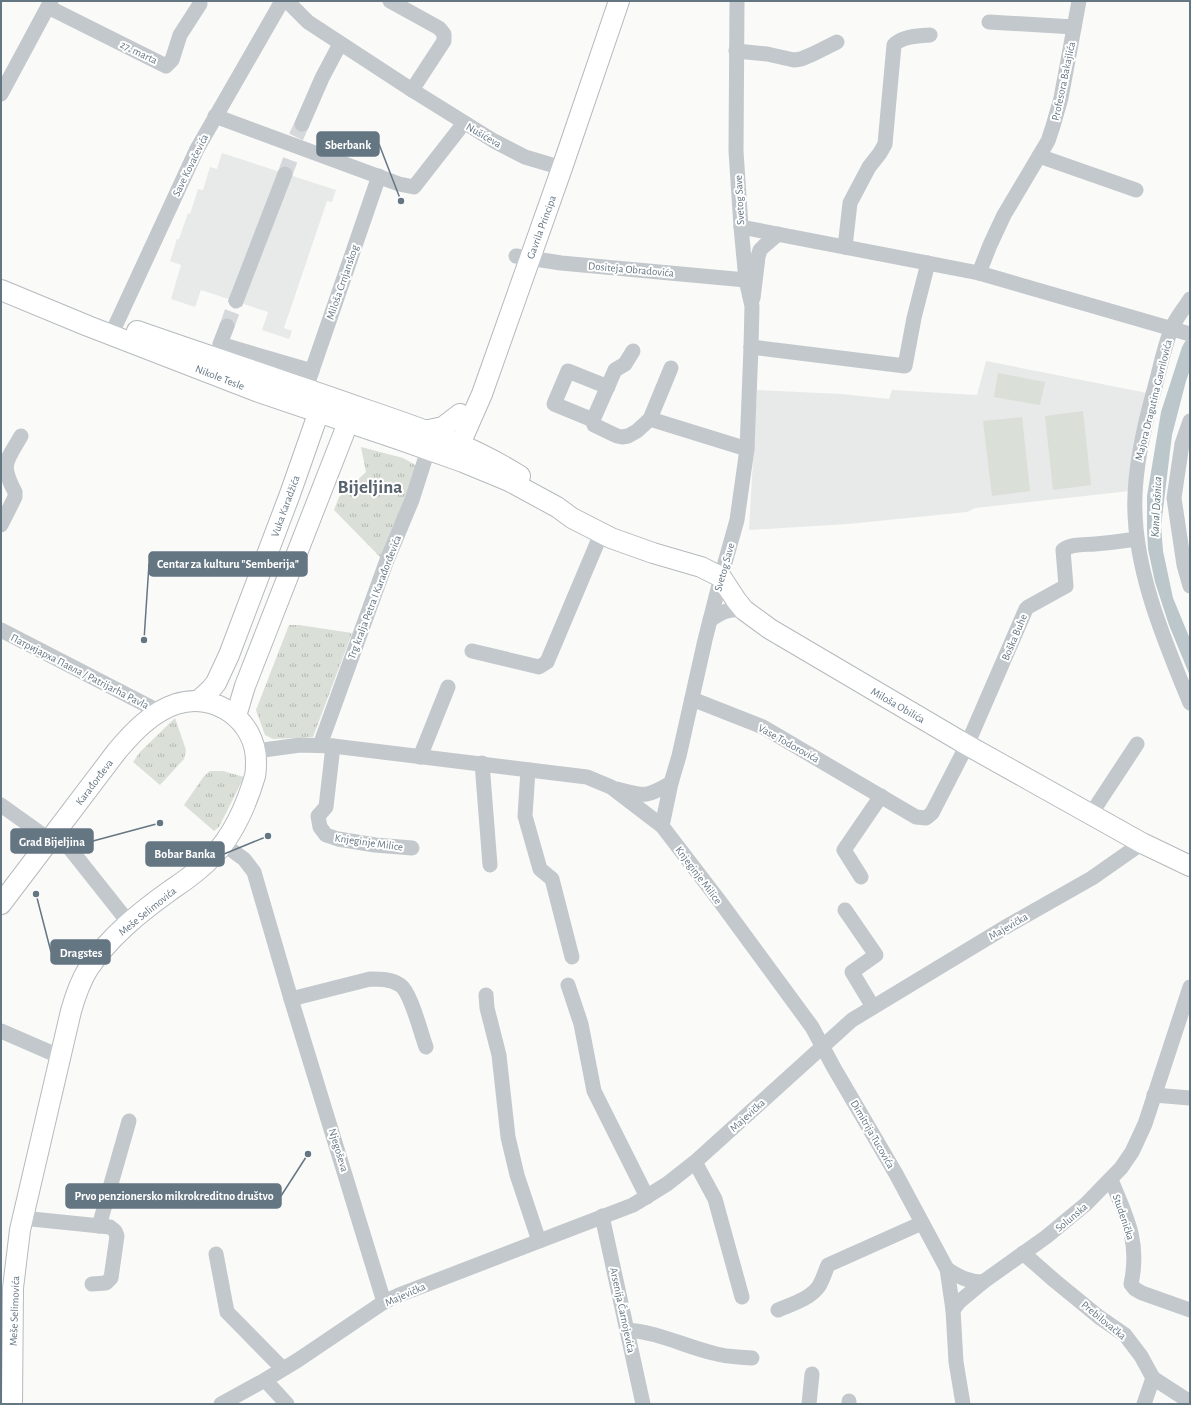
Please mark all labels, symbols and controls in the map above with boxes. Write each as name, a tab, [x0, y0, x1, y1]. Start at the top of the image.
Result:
street label: 27. marta	[118, 39, 159, 66]
street label: Profesora Bakajlića	[1050, 41, 1077, 122]
street label: Nušićeva	[464, 121, 503, 150]
street label: Save Kovačevića	[171, 132, 210, 198]
callout: Sberbank	[317, 132, 379, 156]
text: Sberbank	[325, 139, 371, 151]
street label: Svetog Save	[733, 175, 746, 225]
street label: Gavrila Principa	[525, 194, 558, 261]
street label: Miloša Crnjanskog	[325, 243, 361, 321]
street label: Dositeja Obradovića	[588, 260, 674, 279]
street label: Majora Dragutina Gavrilovića	[1133, 338, 1174, 462]
street label: Nikole Tesle	[194, 363, 246, 392]
street label: Vuka Karadžića	[269, 474, 302, 538]
water label: Kanal Dašnica	[1148, 476, 1164, 538]
district label: Bijeljina	[338, 478, 402, 497]
street label: Trg kralja Petra I Karađorđevića	[346, 534, 403, 661]
street label: Svetog Save	[712, 542, 737, 593]
callout: Centar za kulturu "Semberija"	[149, 552, 307, 576]
text: Centar za kulturu "Semberija"	[157, 558, 299, 571]
street label: Boška Buhe	[1000, 612, 1029, 662]
street label: Патријарха Павла / Patrijarha Pavla	[9, 632, 151, 711]
street label: Miloša Obilića	[869, 686, 927, 725]
street label: Vase Todorovića	[756, 722, 821, 765]
street label: Karađorđeva	[74, 757, 115, 807]
callout: Grad Bijeljina	[11, 829, 93, 853]
street label: Knjeginje Milice	[334, 832, 404, 853]
text: Grad Bijeljina	[19, 836, 85, 849]
callout: Bobar Banka	[146, 842, 224, 866]
street label: Knjeginje Milice	[673, 844, 724, 906]
text: Bobar Banka	[154, 848, 216, 860]
street label: Meše Selimovića	[116, 885, 178, 938]
street label: Majevička	[987, 911, 1030, 942]
callout: Dragstes	[51, 940, 110, 964]
text: Dragstes	[60, 947, 103, 959]
street label: Majevička	[728, 1097, 767, 1134]
street label: Dimitrija Tucovića	[849, 1098, 897, 1170]
street label: Njegoševa	[327, 1127, 350, 1173]
callout: Prvo penzionersko mikrokreditno društvo	[66, 1184, 281, 1208]
text: Prvo penzionersko mikrokreditno društvo	[74, 1190, 274, 1202]
street label: Studenička	[1111, 1193, 1136, 1241]
street label: Solunska	[1053, 1201, 1089, 1234]
street label: Arsenija Čarnojevića	[608, 1266, 637, 1354]
street label: Meše Selimovića	[8, 1276, 21, 1346]
street label: Majevička	[383, 1281, 427, 1308]
street label: Prebilovačka	[1079, 1299, 1128, 1342]

